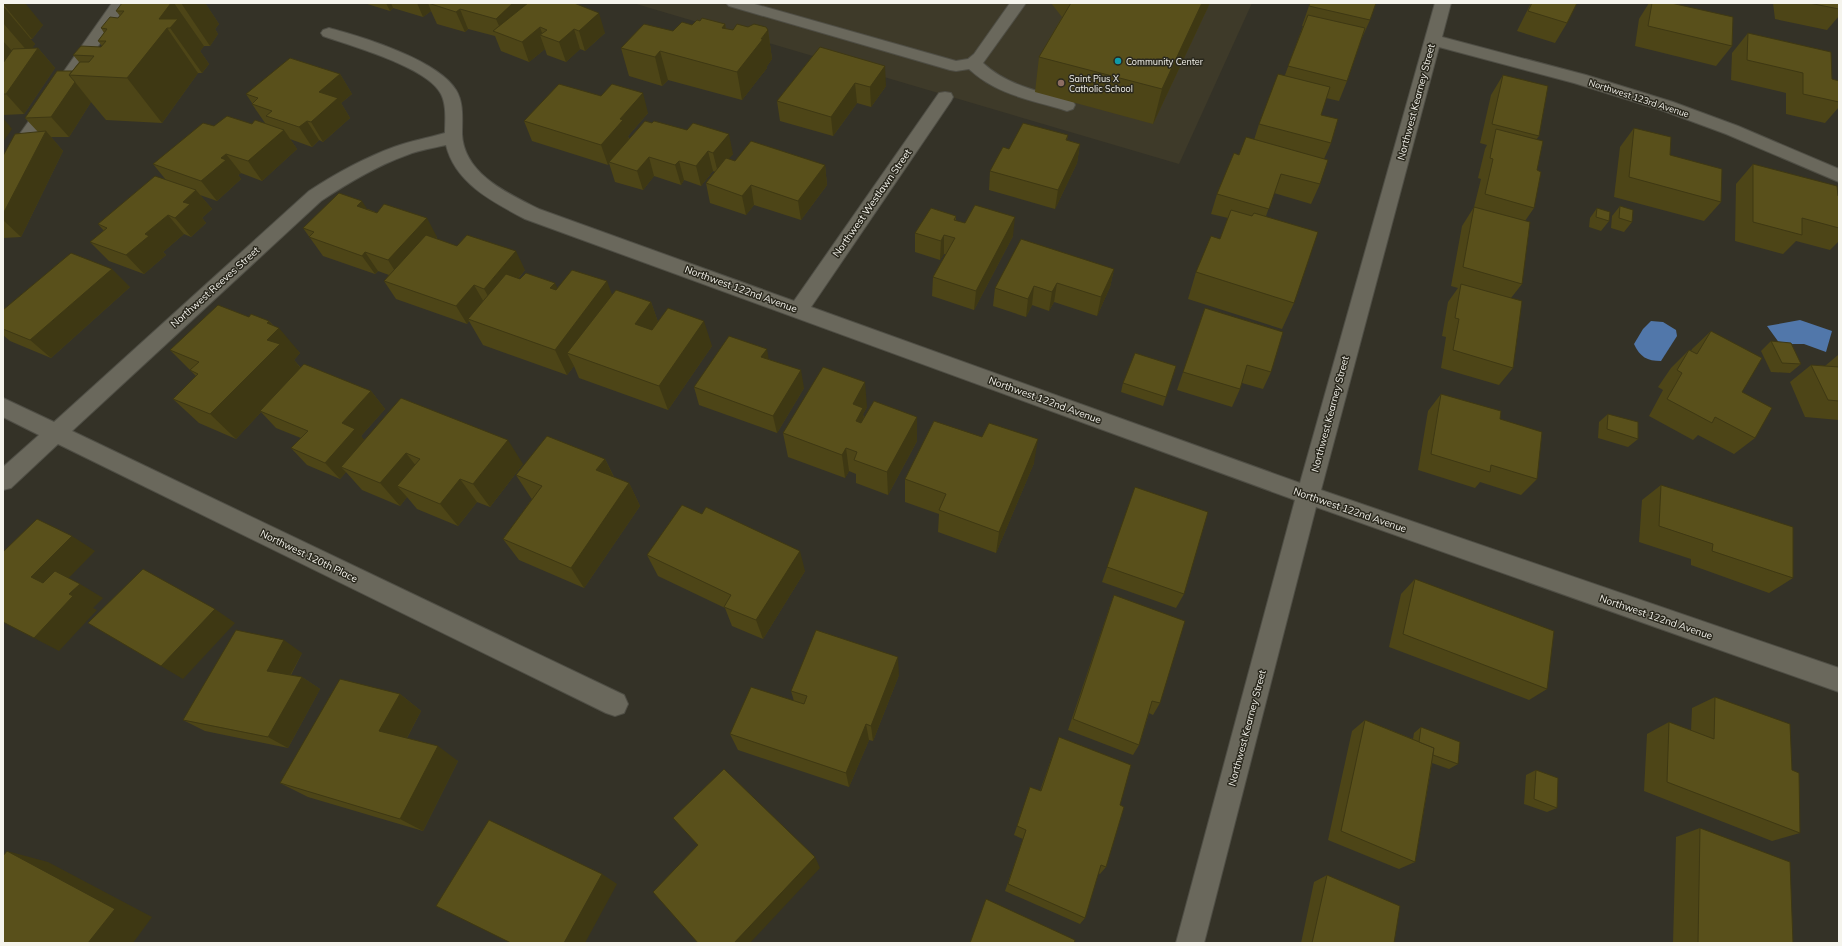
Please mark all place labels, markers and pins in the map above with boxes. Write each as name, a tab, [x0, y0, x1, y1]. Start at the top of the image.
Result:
marker: Community Center	[1113, 56, 1123, 66]
place label: Community Center	[1126, 56, 1204, 68]
place label: Saint Pius X Catholic School	[1069, 73, 1133, 94]
marker: Saint Pius X Catholic School	[1056, 78, 1066, 88]

